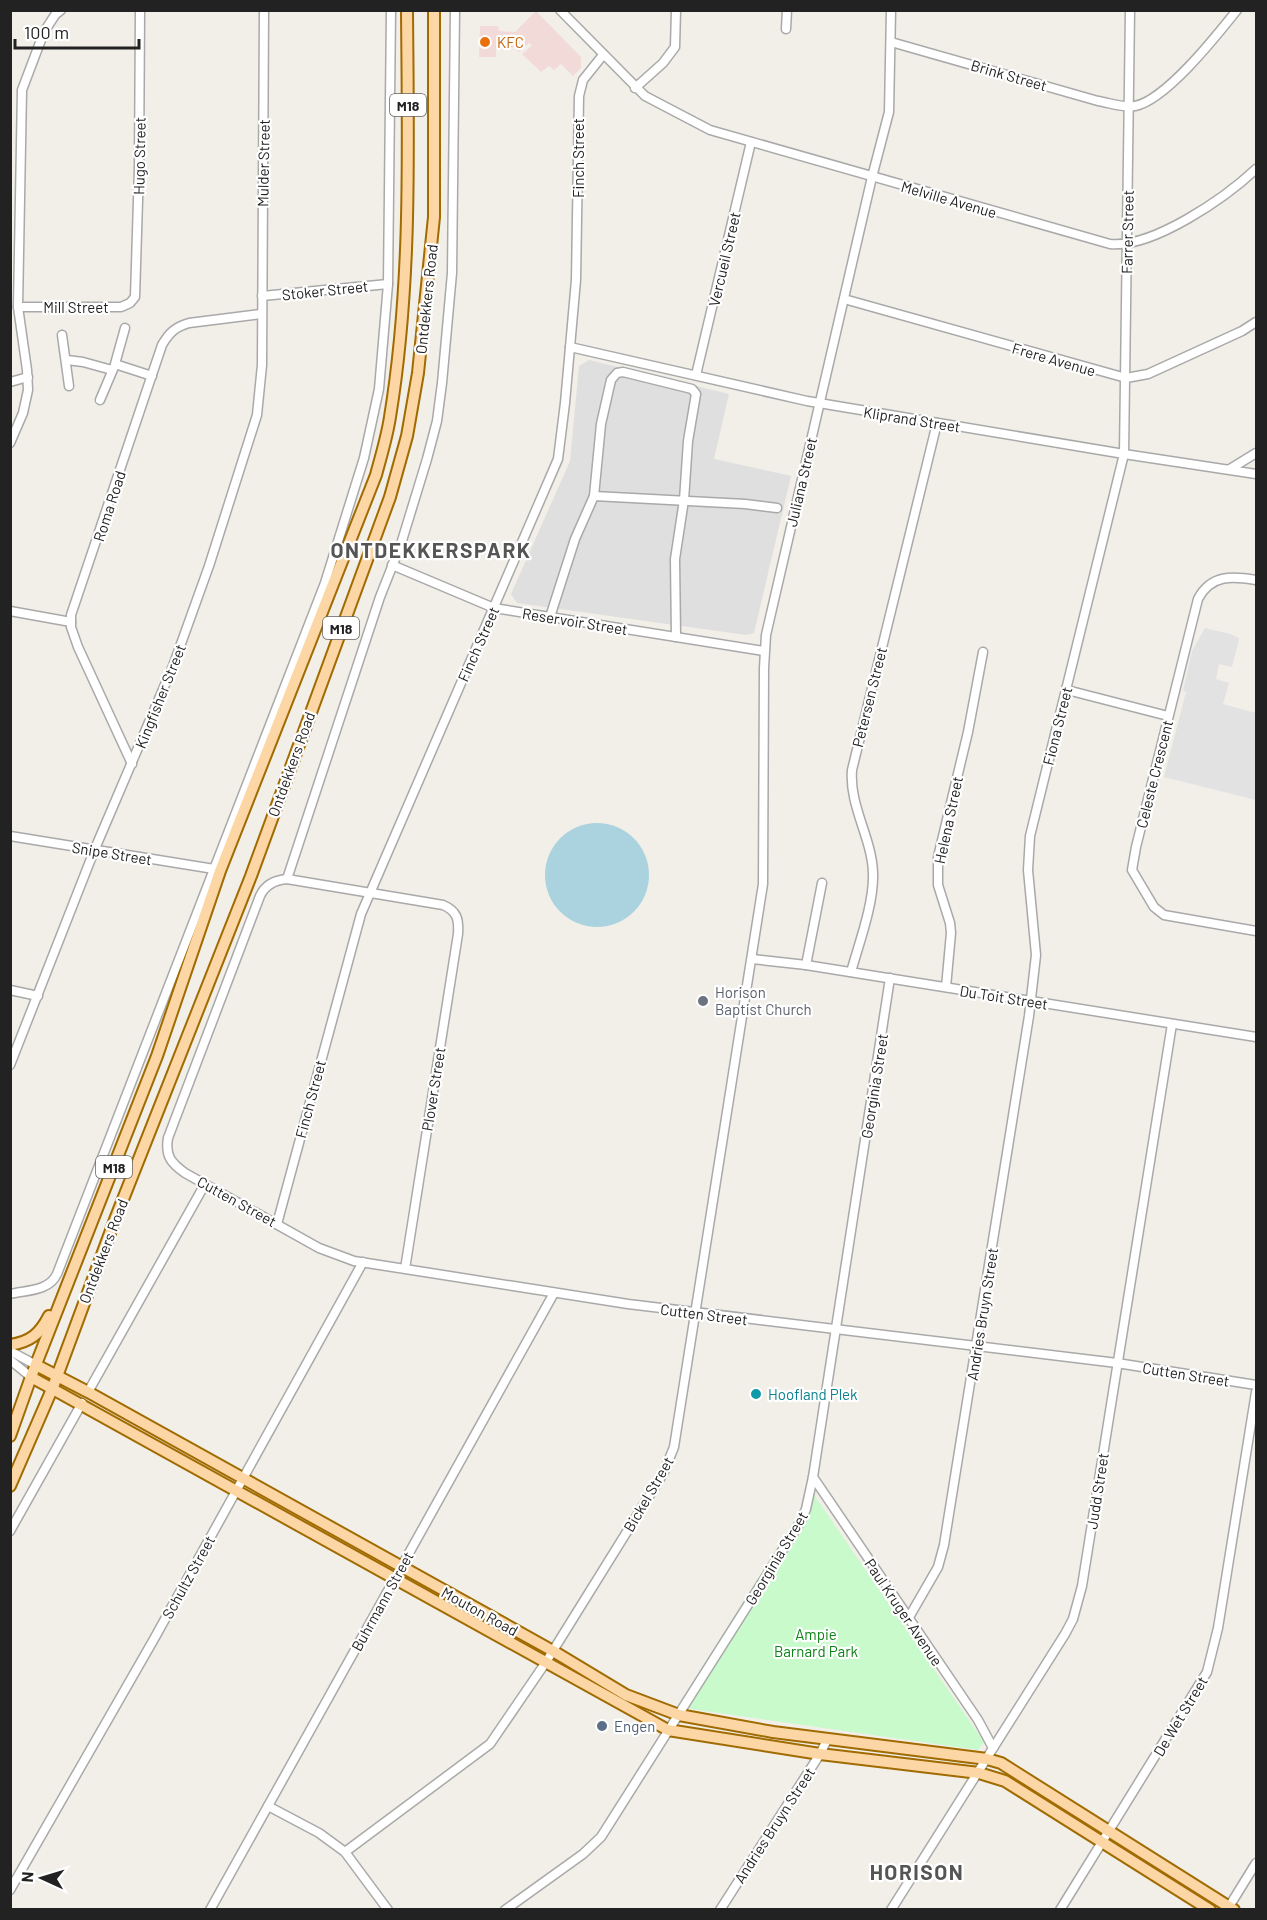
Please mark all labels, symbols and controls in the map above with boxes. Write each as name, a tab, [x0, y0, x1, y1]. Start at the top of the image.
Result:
scale bar	[15, 12, 140, 50]
text: 100 m	[24, 21, 69, 43]
place label: KFC	[497, 33, 524, 51]
marker: KFC	[478, 35, 492, 49]
street label: Brink Street	[969, 56, 1049, 94]
road number: M18	[390, 94, 426, 116]
street label: Hugo Street	[129, 117, 149, 195]
street label: Finch Street	[569, 118, 587, 198]
street label: Mulder Street	[253, 119, 273, 207]
street label: Melville Avenue	[899, 177, 999, 221]
street label: Farrer Street	[1117, 190, 1137, 274]
street label: Vercueil Street	[704, 210, 744, 308]
street label: Ontdekkers Road	[411, 243, 441, 355]
street label: Stoker Street	[281, 277, 369, 303]
street label: Mill Street	[43, 298, 109, 316]
street label: Frere Avenue	[1010, 339, 1098, 379]
street label: Kliprand Street	[862, 402, 962, 436]
street label: Juliana Street	[782, 435, 820, 529]
street label: Roma Road	[89, 468, 129, 544]
district label: ONTDEKKERSPARK	[331, 537, 531, 562]
street label: Finch Street	[453, 604, 503, 684]
street label: Reservoir Street	[521, 604, 629, 638]
road number: M18	[323, 617, 359, 639]
street label: Kingfisher Street	[131, 641, 189, 751]
street label: Petersen Street	[848, 645, 890, 749]
street label: Fiona Street	[1039, 685, 1075, 767]
street label: Ontdekkers Road	[264, 709, 318, 819]
street label: Celeste Crescent	[1132, 718, 1176, 830]
street label: Helena Street	[930, 775, 966, 865]
street label: Snipe Street	[71, 838, 153, 868]
street label: Du Toit Street	[959, 981, 1049, 1013]
place label: Horison Baptist Church	[715, 983, 812, 1018]
marker: Horison Baptist Church	[696, 994, 710, 1008]
street label: Georginia Street	[857, 1032, 891, 1140]
street label: Plover Street	[418, 1046, 448, 1132]
street label: Finch Street	[291, 1058, 329, 1140]
road number: M18	[96, 1156, 132, 1178]
street label: Cutten Street	[194, 1172, 280, 1230]
street label: Ontdekkers Road	[75, 1196, 131, 1306]
street label: Andries Bruyn Street	[963, 1246, 1001, 1382]
street label: Cutten Street	[659, 1300, 749, 1328]
street label: Cutten Street	[1141, 1358, 1231, 1390]
place label: Hoofland Plek	[768, 1385, 858, 1403]
marker: Hoofland Plek	[749, 1387, 763, 1401]
street label: Judd Street	[1082, 1452, 1112, 1530]
street label: Bickel Street	[619, 1453, 677, 1535]
street label: Georginia Street	[741, 1508, 811, 1608]
street label: Schultz Street	[158, 1532, 218, 1622]
street label: Buhrmann Street	[347, 1548, 417, 1654]
street label: Paul Kruger Avenue	[861, 1555, 947, 1669]
street label: Mouton Road	[439, 1583, 521, 1639]
park label: Ampie Barnard Park	[774, 1625, 859, 1660]
street label: De Wet Street	[1149, 1673, 1211, 1759]
place label: Engen	[614, 1717, 655, 1735]
marker: Engen	[595, 1719, 609, 1733]
street label: Andries Bruyn Street	[730, 1764, 818, 1886]
north arrow	[12, 1848, 72, 1908]
district label: HORISON	[870, 1859, 964, 1884]
text: N	[17, 1871, 36, 1883]

